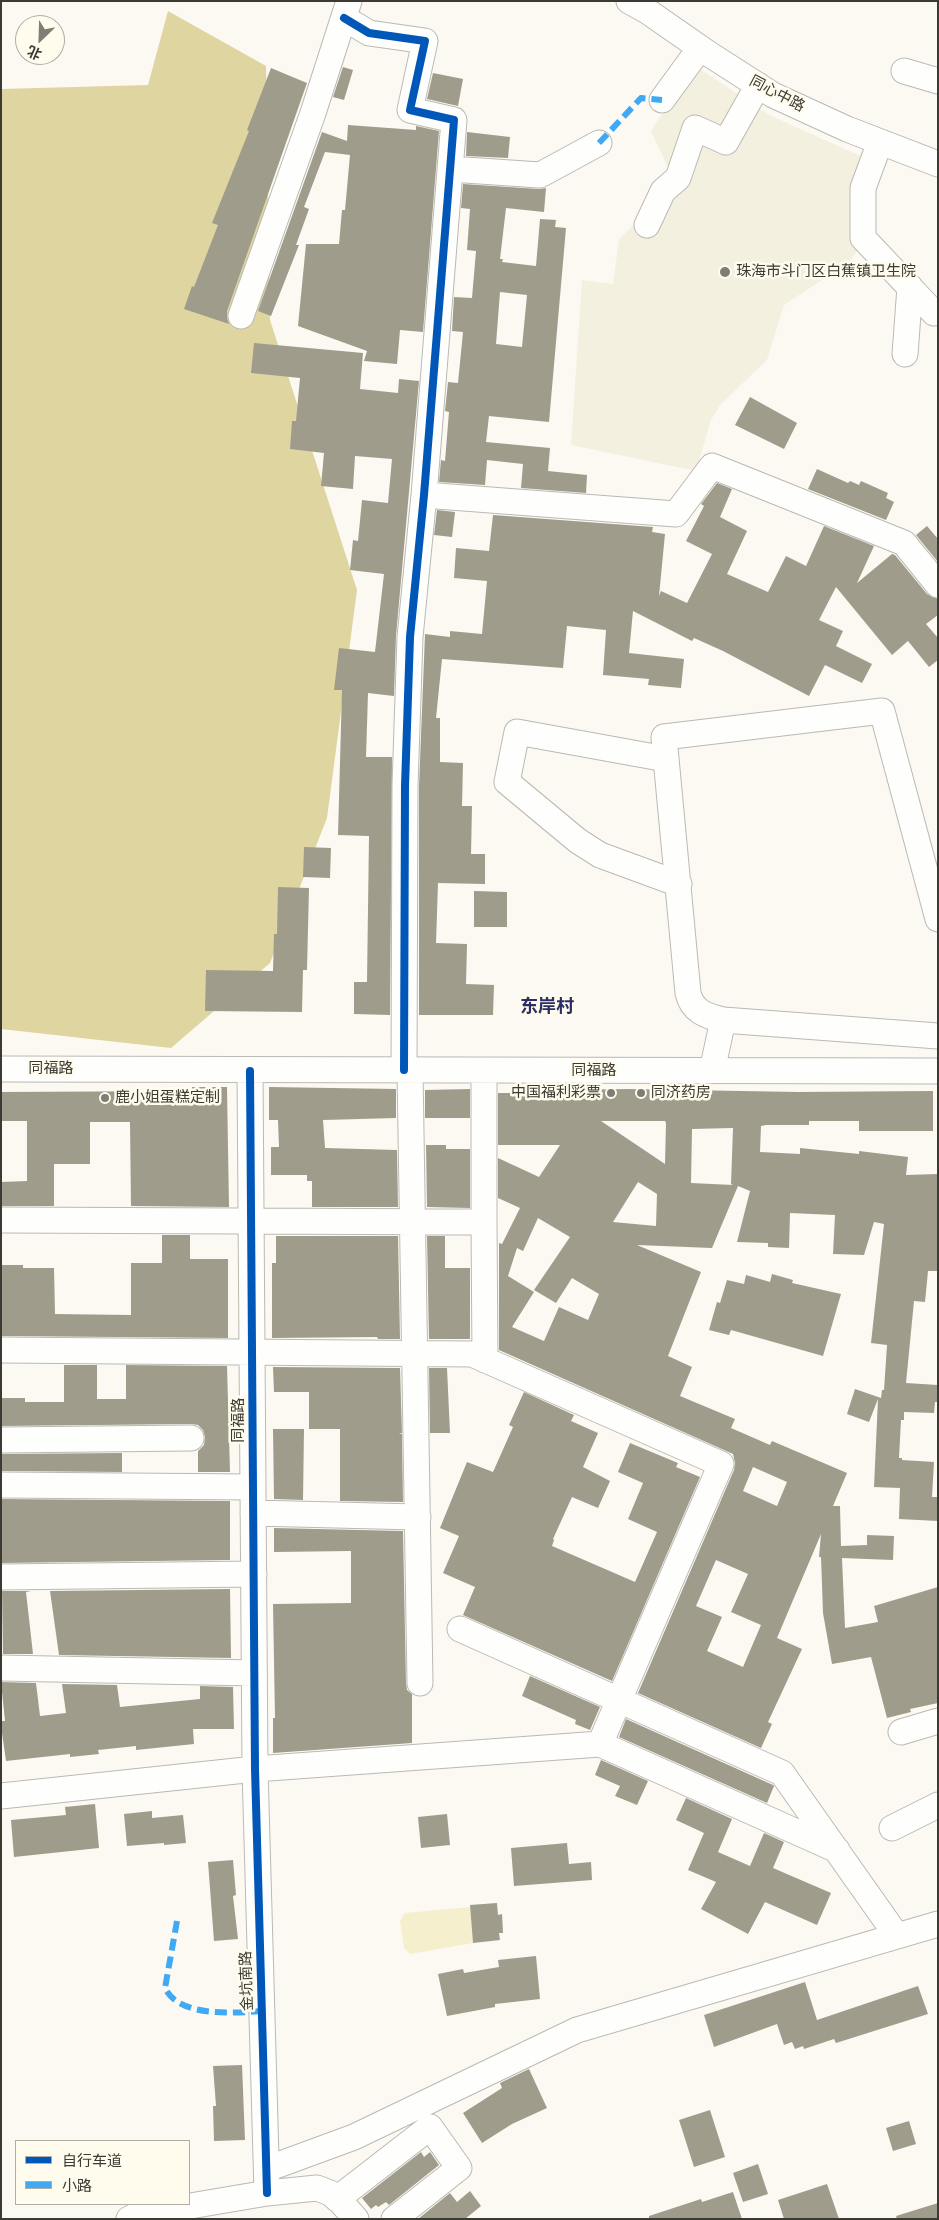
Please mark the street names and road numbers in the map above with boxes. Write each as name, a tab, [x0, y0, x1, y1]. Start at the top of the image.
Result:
street label: 同心中路	[746, 72, 808, 116]
street label: 同福路	[29, 1060, 73, 1078]
street label: 同福路	[572, 1062, 616, 1080]
street label: 同福路	[230, 1398, 248, 1442]
street label: 金坑南路	[237, 1951, 257, 2011]

